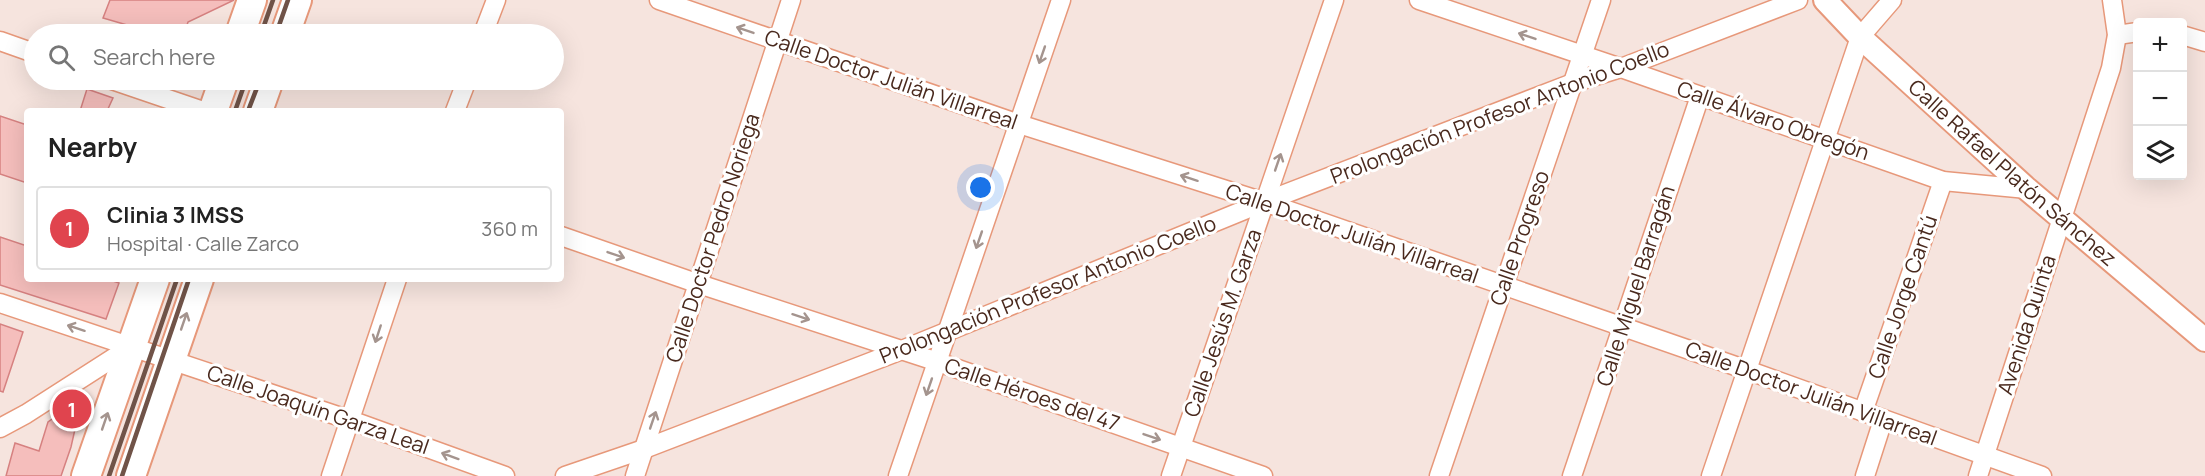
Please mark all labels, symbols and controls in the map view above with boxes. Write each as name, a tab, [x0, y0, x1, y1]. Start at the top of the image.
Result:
map controls	[2133, 18, 2187, 180]
button: +	[2133, 18, 2187, 72]
street label: Calle Doctor Julián Villarreal	[761, 23, 1022, 136]
search box	[24, 24, 564, 90]
one-way arrow	[736, 24, 755, 35]
one-way arrow	[1518, 30, 1537, 41]
street label: Prolongación Profesor Antonio Coello	[1326, 34, 1673, 190]
icon: search	[45, 41, 78, 74]
text: Search here	[93, 42, 215, 72]
one-way arrow	[1036, 45, 1047, 64]
button: −	[2133, 72, 2187, 126]
street label: Calle Rafael Platón Sánchez	[1903, 73, 2123, 272]
street label: Calle Álvaro Obregón	[1674, 74, 1873, 166]
street label: Calle Doctor Pedro Noriega	[659, 110, 766, 366]
button: layers	[2133, 126, 2187, 180]
text: Nearby	[48, 129, 137, 165]
one-way arrow	[1274, 153, 1285, 172]
street label: Calle Progreso	[1483, 166, 1555, 309]
one-way arrow	[1180, 172, 1199, 183]
your location	[966, 173, 995, 202]
street label: Calle Doctor Julián Villarreal	[1222, 177, 1483, 290]
street label: Calle Miguel Barragán	[1589, 182, 1681, 390]
text: Clinia 3 IMSS	[107, 200, 244, 230]
street label: Prolongación Profesor Antonio Coello	[875, 209, 1220, 370]
street label: Calle Jorge Cantú	[1861, 211, 1943, 382]
text: 1	[65, 215, 74, 242]
text: 360 m	[481, 215, 538, 242]
street label: Calle Jesús M. Garza	[1177, 225, 1267, 420]
text: Hospital · Calle Zarco	[107, 230, 299, 257]
one-way arrow	[973, 230, 984, 249]
one-way arrow	[606, 250, 625, 261]
street label: Avenida Quinta	[1990, 251, 2062, 398]
one-way arrow	[180, 312, 191, 331]
one-way arrow	[791, 313, 810, 324]
one-way arrow	[67, 322, 86, 333]
one-way arrow	[372, 325, 383, 343]
street label: Calle Doctor Julián Villarreal	[1682, 334, 1941, 452]
street label: Calle Héroes del 47	[941, 351, 1124, 437]
street label: Calle Joaquín Garza Leal	[204, 358, 433, 460]
one-way arrow	[923, 377, 934, 396]
pin: 1	[52, 386, 92, 432]
one-way arrow	[649, 411, 660, 430]
one-way arrow	[101, 412, 112, 431]
one-way arrow	[1142, 433, 1161, 444]
one-way arrow	[441, 450, 460, 461]

